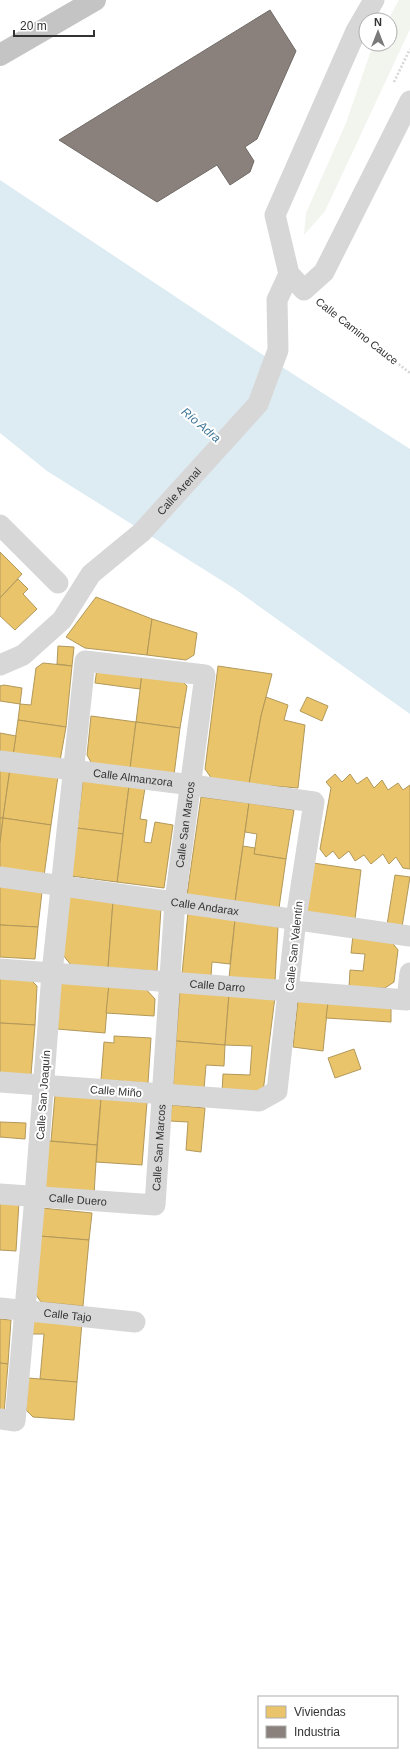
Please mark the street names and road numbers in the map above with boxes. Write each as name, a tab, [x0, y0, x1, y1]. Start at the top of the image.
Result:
street label: Calle Camino Cauce	[314, 295, 400, 367]
street label: Calle Arenal	[155, 465, 203, 517]
street label: Calle Almanzora	[92, 767, 174, 789]
street label: Calle San Marcos	[173, 780, 197, 869]
street label: Calle Andarax	[170, 896, 240, 917]
street label: Calle San Valentín	[283, 900, 305, 992]
street label: Calle Darro	[189, 977, 246, 994]
street label: Calle San Joaquín	[34, 1050, 52, 1140]
street label: Calle Miño	[90, 1083, 142, 1099]
street label: Calle San Marcos	[150, 1103, 168, 1191]
street label: Calle Duero	[48, 1191, 107, 1208]
street label: Calle Tajo	[43, 1307, 92, 1323]

